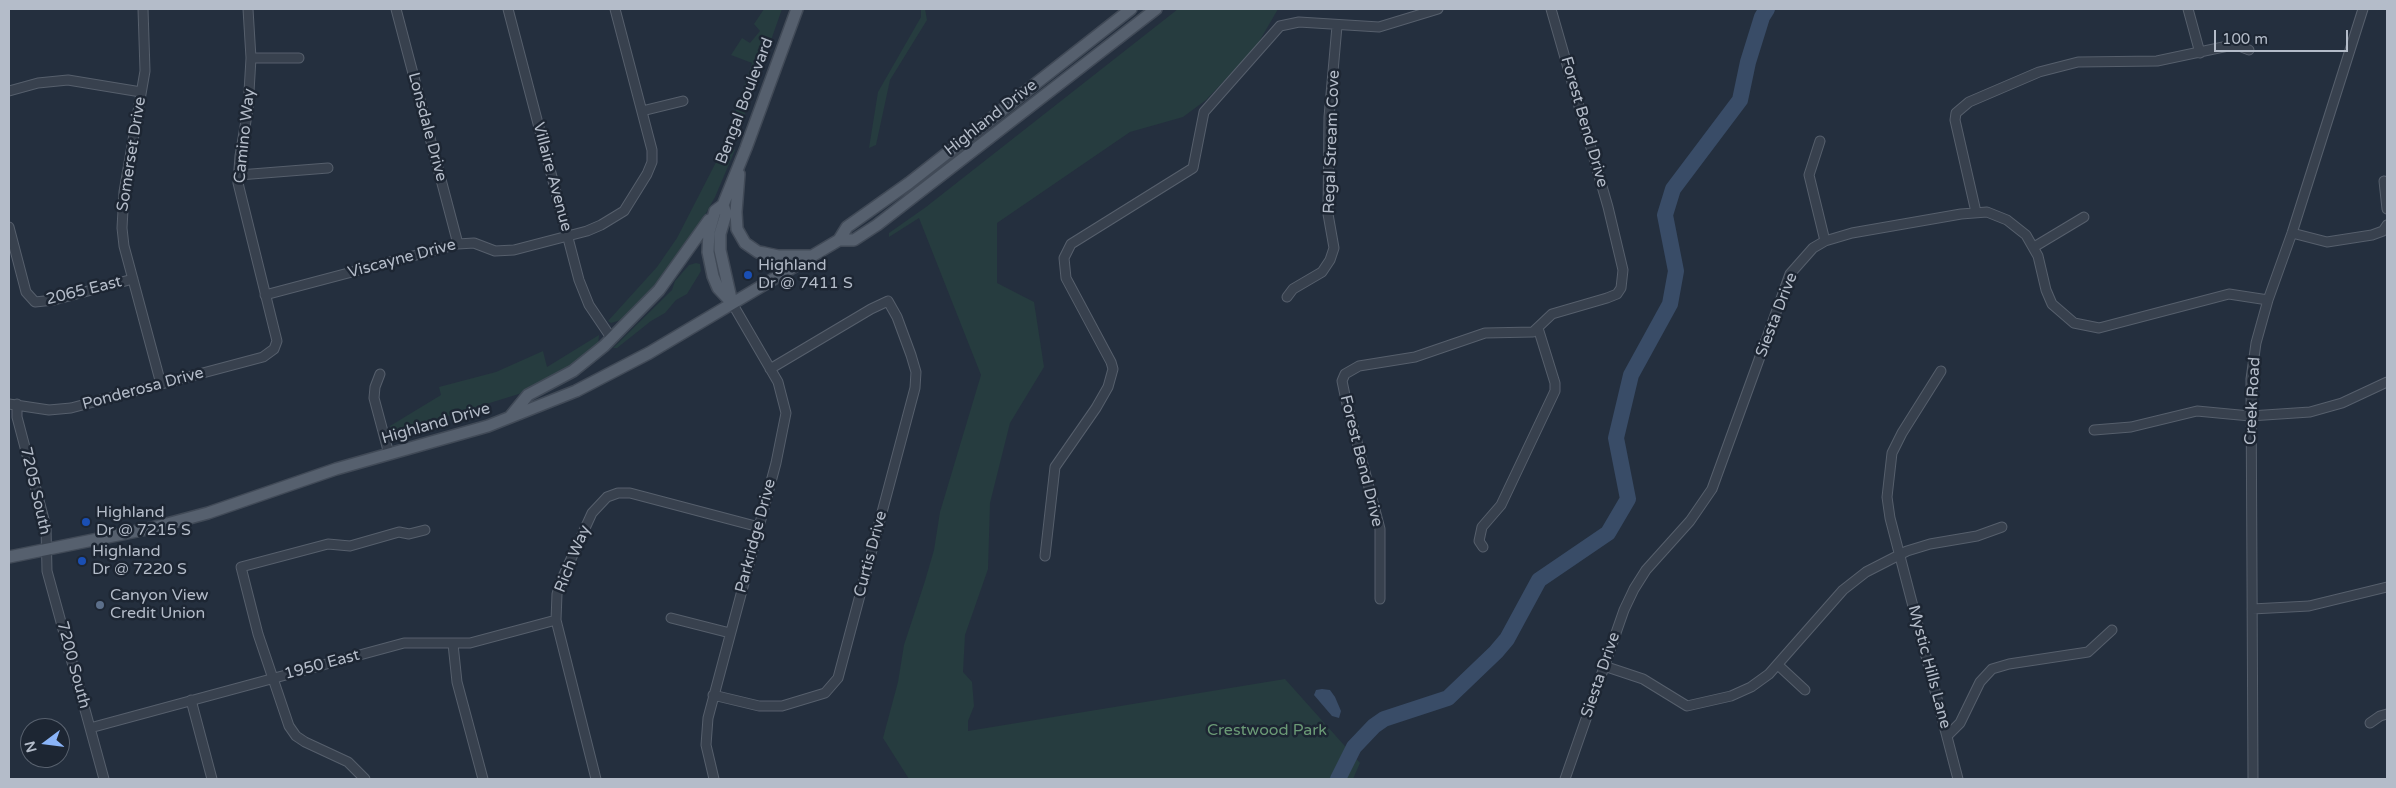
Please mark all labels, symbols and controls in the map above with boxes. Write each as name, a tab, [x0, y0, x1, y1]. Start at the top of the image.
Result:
scale bar	[2216, 20, 2350, 52]
text: 100 m	[2222, 30, 2268, 48]
street label: Bengal Boulevard	[712, 35, 778, 167]
street label: Forest Bend Drive	[1556, 54, 1612, 190]
street label: Lonsdale Drive	[403, 70, 451, 184]
street label: Regal Stream Cove	[1320, 70, 1344, 214]
street label: Highland Drive	[941, 76, 1041, 160]
street label: Camino Way	[230, 88, 260, 184]
street label: Somerset Drive	[113, 95, 151, 213]
street label: Villaire Avenue	[528, 120, 576, 234]
street label: Viscayne Drive	[346, 235, 458, 283]
place label: Highland Dr @ 7411 S	[758, 256, 853, 294]
marker: Highland Dr @ 7411 S	[742, 269, 754, 281]
street label: Siesta Drive	[1752, 270, 1802, 360]
street label: 2065 East	[44, 272, 124, 310]
street label: Creek Road	[2241, 357, 2265, 445]
street label: Ponderosa Drive	[80, 364, 206, 414]
street label: Forest Bend Drive	[1335, 393, 1387, 529]
street label: Highland Drive	[379, 399, 493, 449]
street label: 7205 South	[16, 445, 54, 537]
street label: Parkridge Drive	[732, 477, 780, 595]
place label: Highland Dr @ 7215 S	[96, 503, 191, 541]
street label: Curtis Drive	[850, 509, 892, 599]
marker: Highland Dr @ 7215 S	[80, 516, 92, 528]
street label: Rich Way	[551, 523, 595, 595]
place label: Highland Dr @ 7220 S	[92, 542, 187, 580]
marker: Highland Dr @ 7220 S	[76, 555, 88, 567]
place label: Canyon View Credit Union	[110, 586, 208, 624]
marker: Canyon View Credit Union	[94, 599, 106, 611]
street label: Mystic Hills Lane	[1903, 603, 1955, 731]
street label: 7200 South	[52, 619, 94, 711]
street label: Siesta Drive	[1577, 630, 1625, 720]
street label: 1950 East	[282, 646, 362, 684]
north arrow	[20, 718, 70, 768]
park label: Crestwood Park	[1207, 721, 1327, 741]
text: N	[21, 739, 41, 754]

